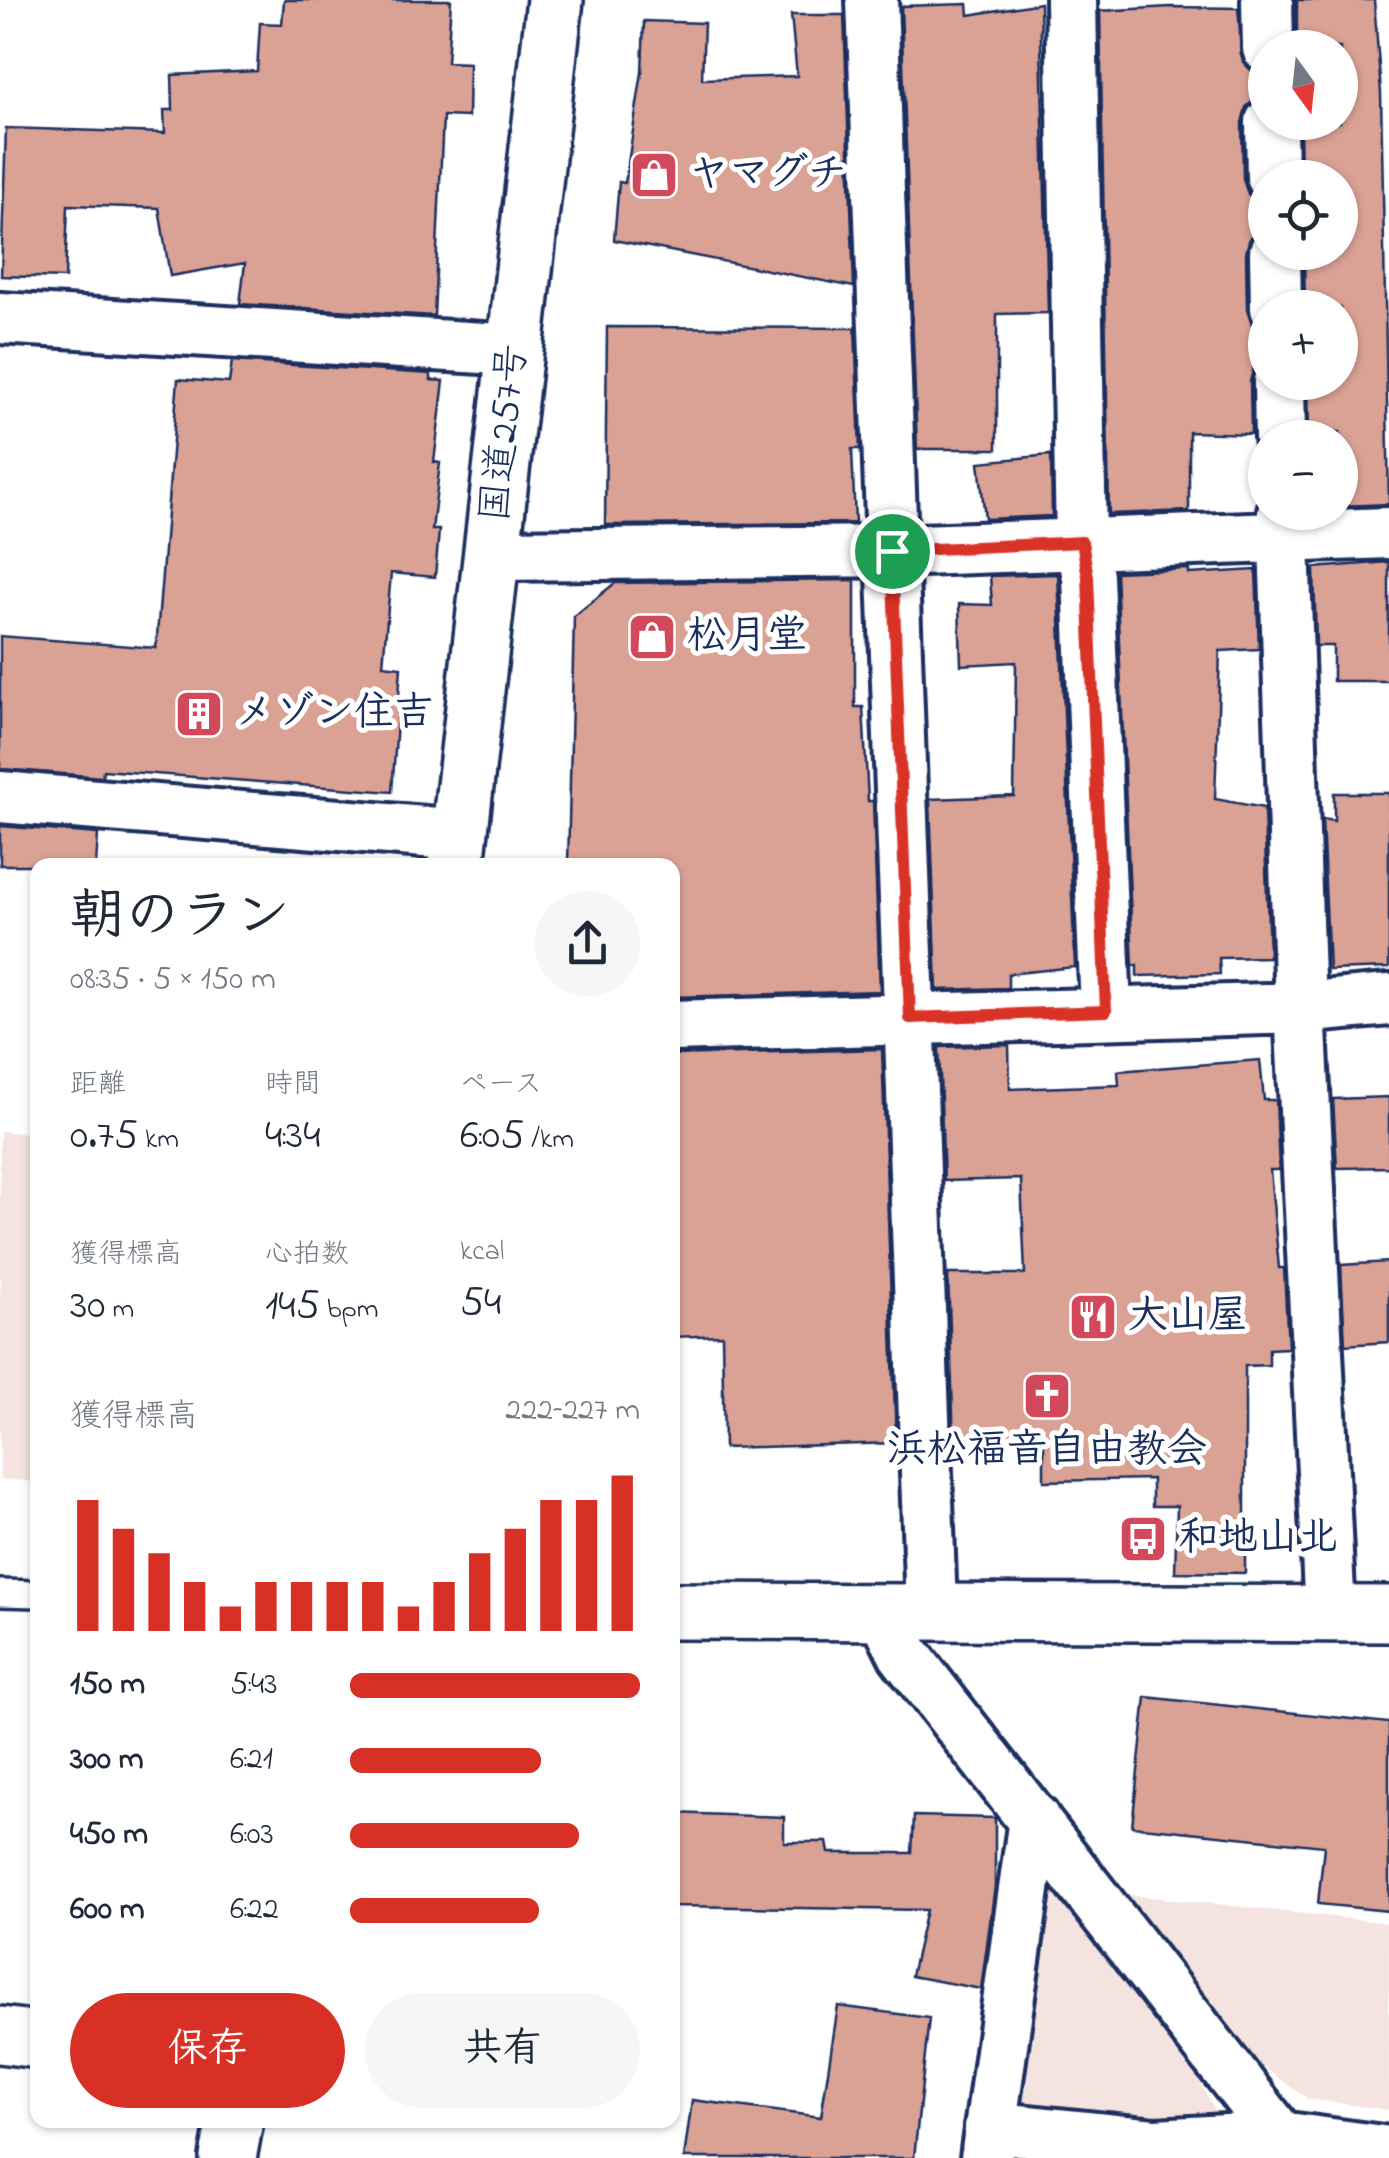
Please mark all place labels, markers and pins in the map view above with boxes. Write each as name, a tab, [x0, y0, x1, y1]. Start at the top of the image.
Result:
place label: ヤマグチ	[689, 146, 847, 205]
shop icon: ヤマグチ	[628, 149, 680, 201]
pin	[850, 509, 935, 594]
place label: 松月堂	[687, 608, 807, 667]
shop icon: 松月堂	[626, 611, 678, 663]
place label: メゾン住吉	[234, 685, 434, 744]
building icon: メゾン住吉	[173, 688, 225, 740]
place label: 大山屋	[1128, 1288, 1248, 1347]
restaurant icon: 大山屋	[1067, 1291, 1119, 1343]
church icon: 浜松福音自由教会	[1021, 1370, 1073, 1422]
place label: 浜松福音自由教会	[887, 1422, 1207, 1481]
place label: 和地山北	[1178, 1510, 1338, 1569]
bus stop icon: 和地山北	[1117, 1513, 1169, 1565]

